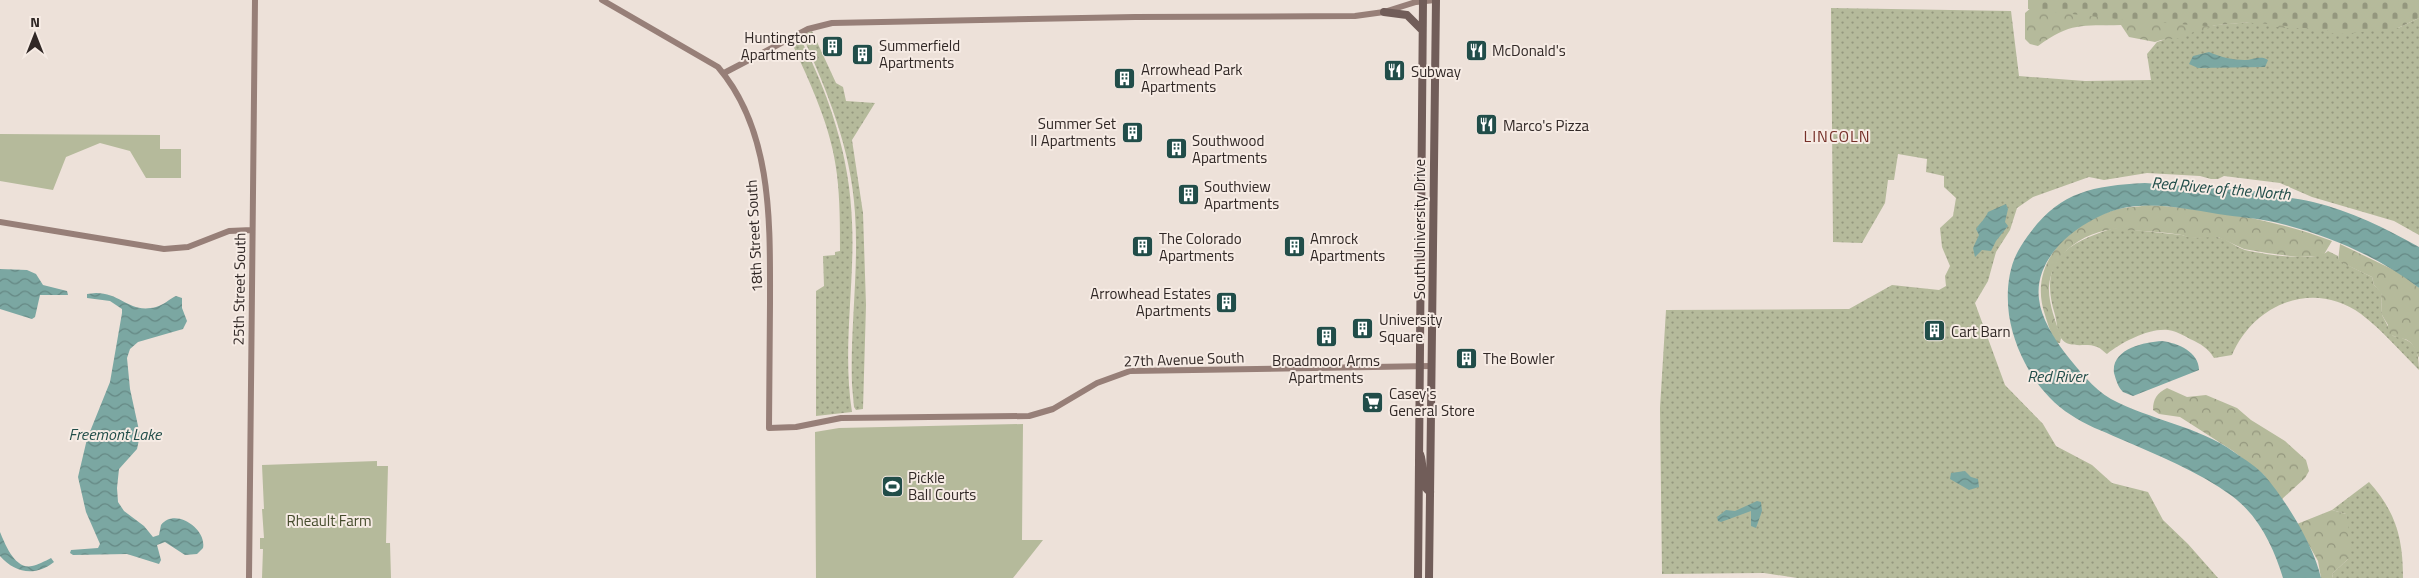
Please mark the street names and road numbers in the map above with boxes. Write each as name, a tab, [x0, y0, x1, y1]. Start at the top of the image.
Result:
street label: South University Drive	[1408, 159, 1431, 299]
street label: 18th Street South	[740, 179, 768, 293]
street label: 25th Street South	[227, 232, 251, 346]
street label: 27th Avenue South	[1123, 345, 1245, 373]

